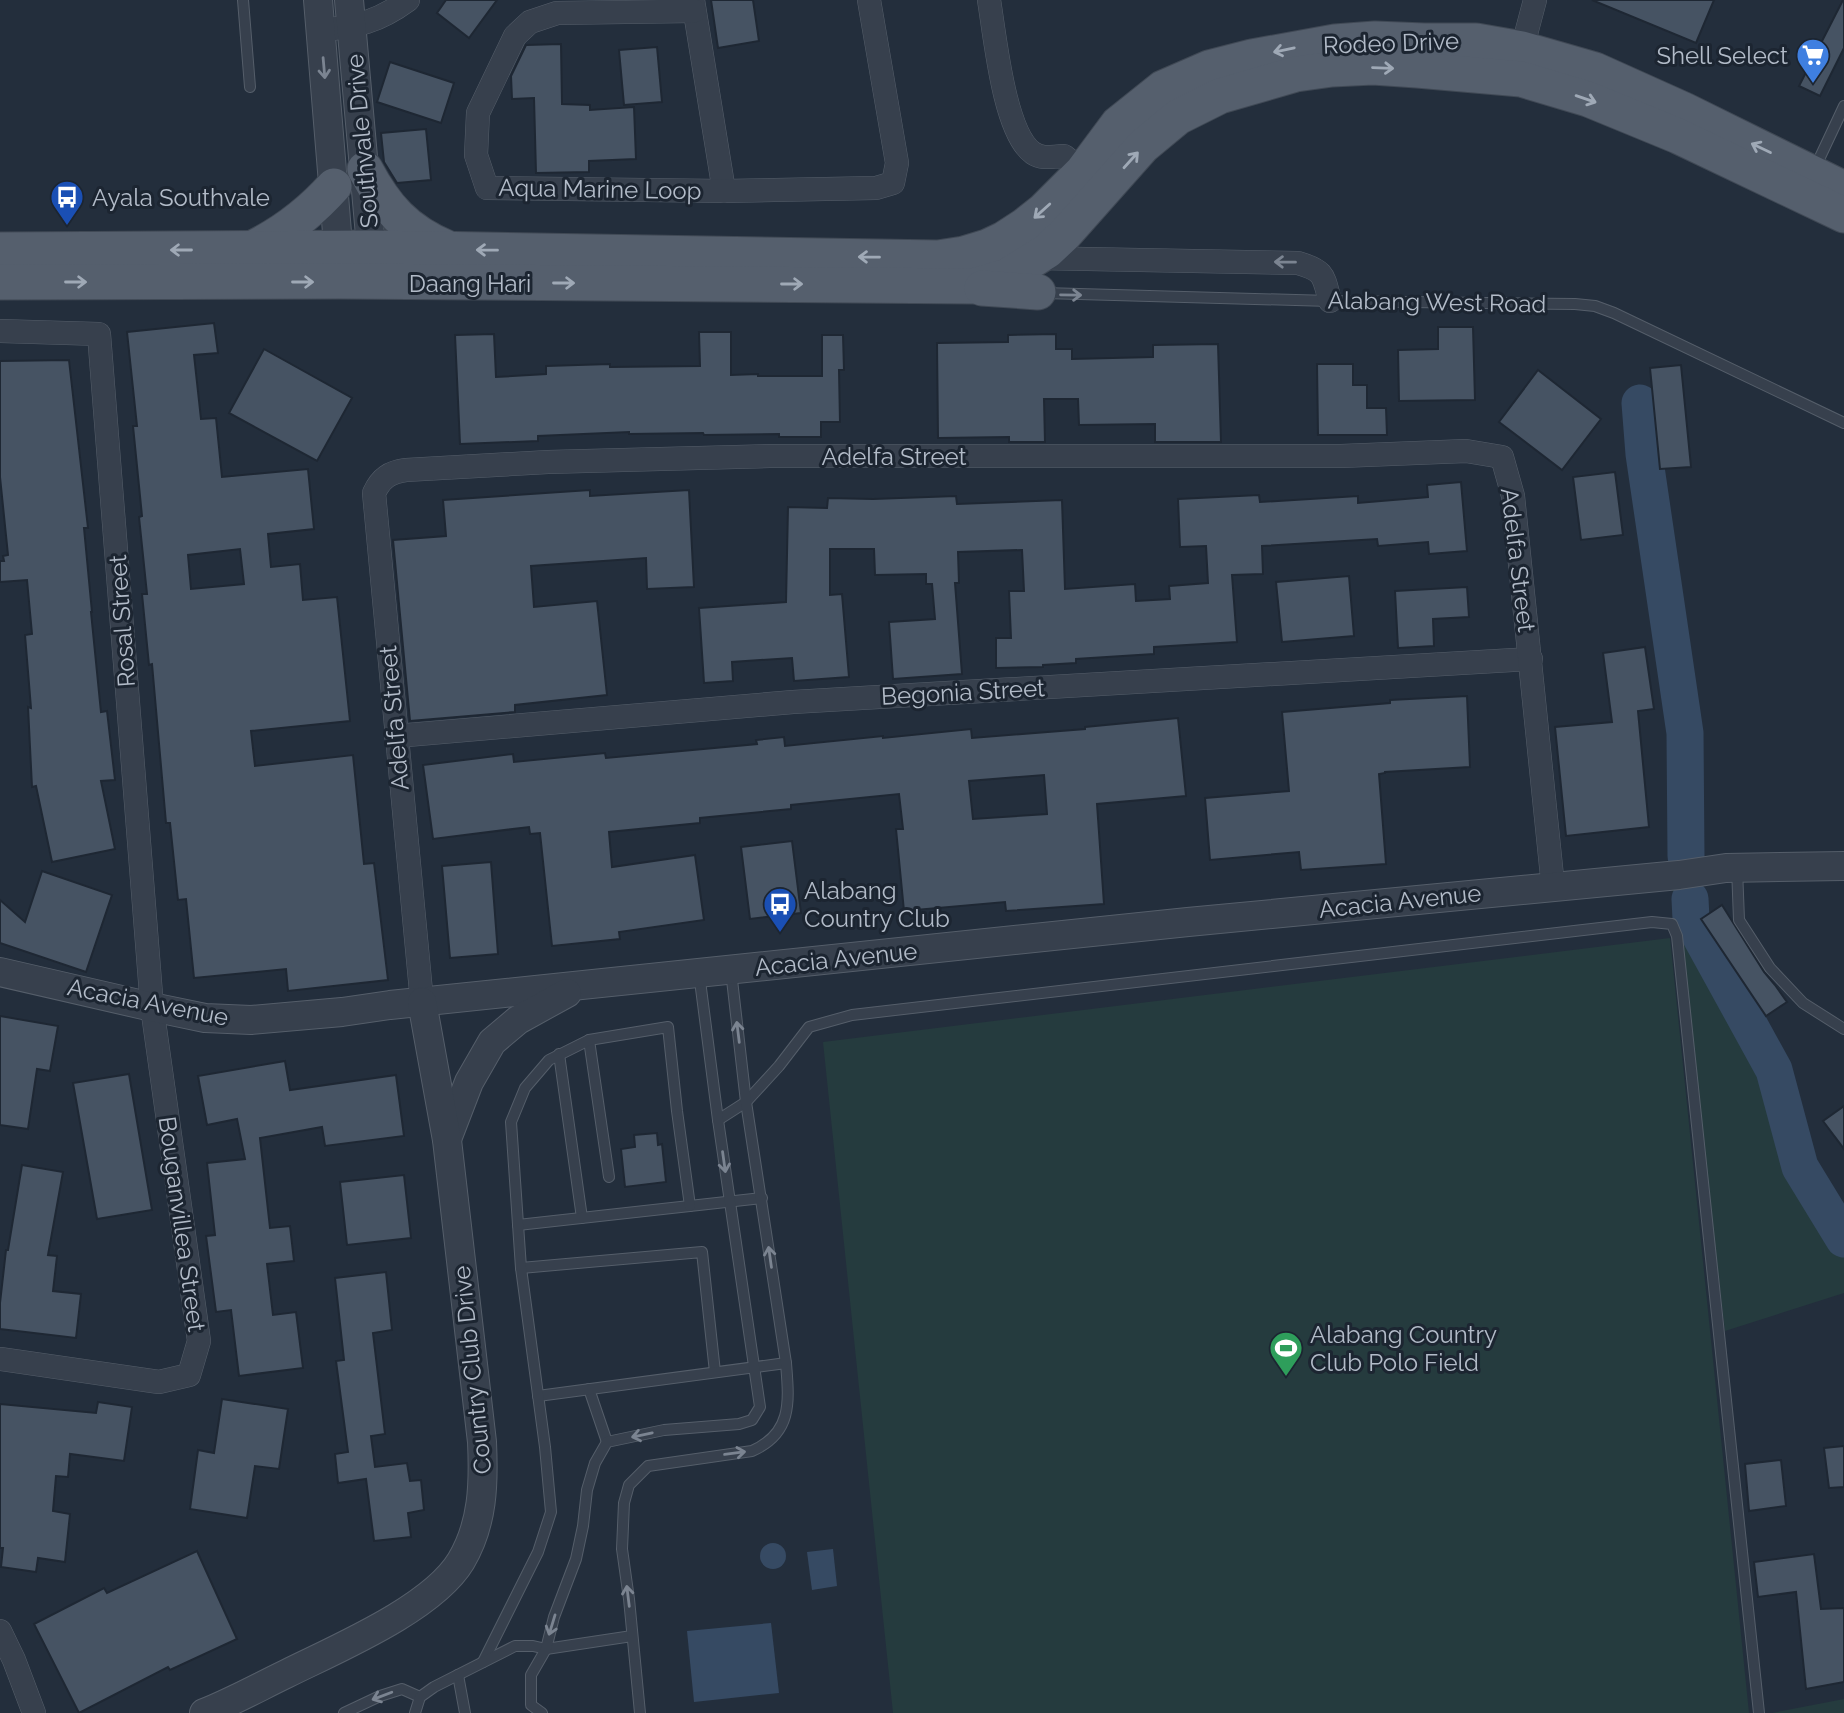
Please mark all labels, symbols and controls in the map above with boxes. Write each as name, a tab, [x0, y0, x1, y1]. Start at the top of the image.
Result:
street label: Rodeo Drive	[1322, 26, 1460, 60]
supermarket icon: Shell Select	[1794, 36, 1832, 85]
place label: Shell Select	[1656, 41, 1788, 70]
one-way arrow	[1273, 44, 1296, 58]
street label: Southvale Drive	[340, 53, 384, 229]
one-way arrow	[318, 56, 331, 79]
one-way arrow	[1371, 61, 1394, 75]
one-way arrow	[1575, 94, 1597, 106]
one-way arrow	[1751, 141, 1772, 154]
one-way arrow	[1123, 151, 1139, 169]
street label: Aqua Marine Loop	[498, 173, 702, 205]
bus stop icon: Ayala Southvale	[48, 178, 86, 227]
place label: Ayala Southvale	[92, 183, 270, 212]
one-way arrow	[1033, 203, 1051, 219]
one-way arrow	[170, 243, 193, 257]
one-way arrow	[476, 243, 499, 257]
one-way arrow	[858, 250, 881, 264]
one-way arrow	[1274, 256, 1297, 269]
street label: Daang Hari	[409, 269, 531, 298]
one-way arrow	[64, 275, 87, 289]
one-way arrow	[291, 275, 314, 289]
one-way arrow	[552, 276, 575, 290]
one-way arrow	[780, 277, 803, 291]
street label: Alabang West Road	[1327, 286, 1547, 318]
one-way arrow	[1060, 288, 1083, 301]
street label: Adelfa Street	[821, 442, 967, 471]
street label: Adelfa Street	[1495, 486, 1541, 634]
street label: Rosal Street	[103, 554, 141, 688]
street label: Adelfa Street	[373, 645, 415, 791]
street label: Begonia Street	[880, 673, 1046, 711]
place label: Alabang Country Club	[804, 876, 950, 933]
street label: Acacia Avenue	[1317, 878, 1483, 924]
bus stop icon: Alabang Country Club	[761, 885, 799, 934]
street label: Acacia Avenue	[753, 936, 919, 982]
street label: Acacia Avenue	[65, 972, 231, 1032]
one-way arrow	[732, 1021, 745, 1044]
street label: Bouganvillea Street	[153, 1115, 211, 1333]
one-way arrow	[718, 1151, 731, 1173]
one-way arrow	[764, 1246, 777, 1269]
street label: Country Club Drive	[447, 1264, 497, 1476]
place label: Alabang Country Club Polo Field	[1310, 1320, 1497, 1377]
sports icon: Alabang Country Club Polo Field	[1267, 1329, 1305, 1378]
one-way arrow	[631, 1428, 654, 1442]
one-way arrow	[723, 1446, 746, 1459]
one-way arrow	[622, 1586, 635, 1608]
one-way arrow	[545, 1614, 558, 1636]
one-way arrow	[372, 1690, 393, 1703]

